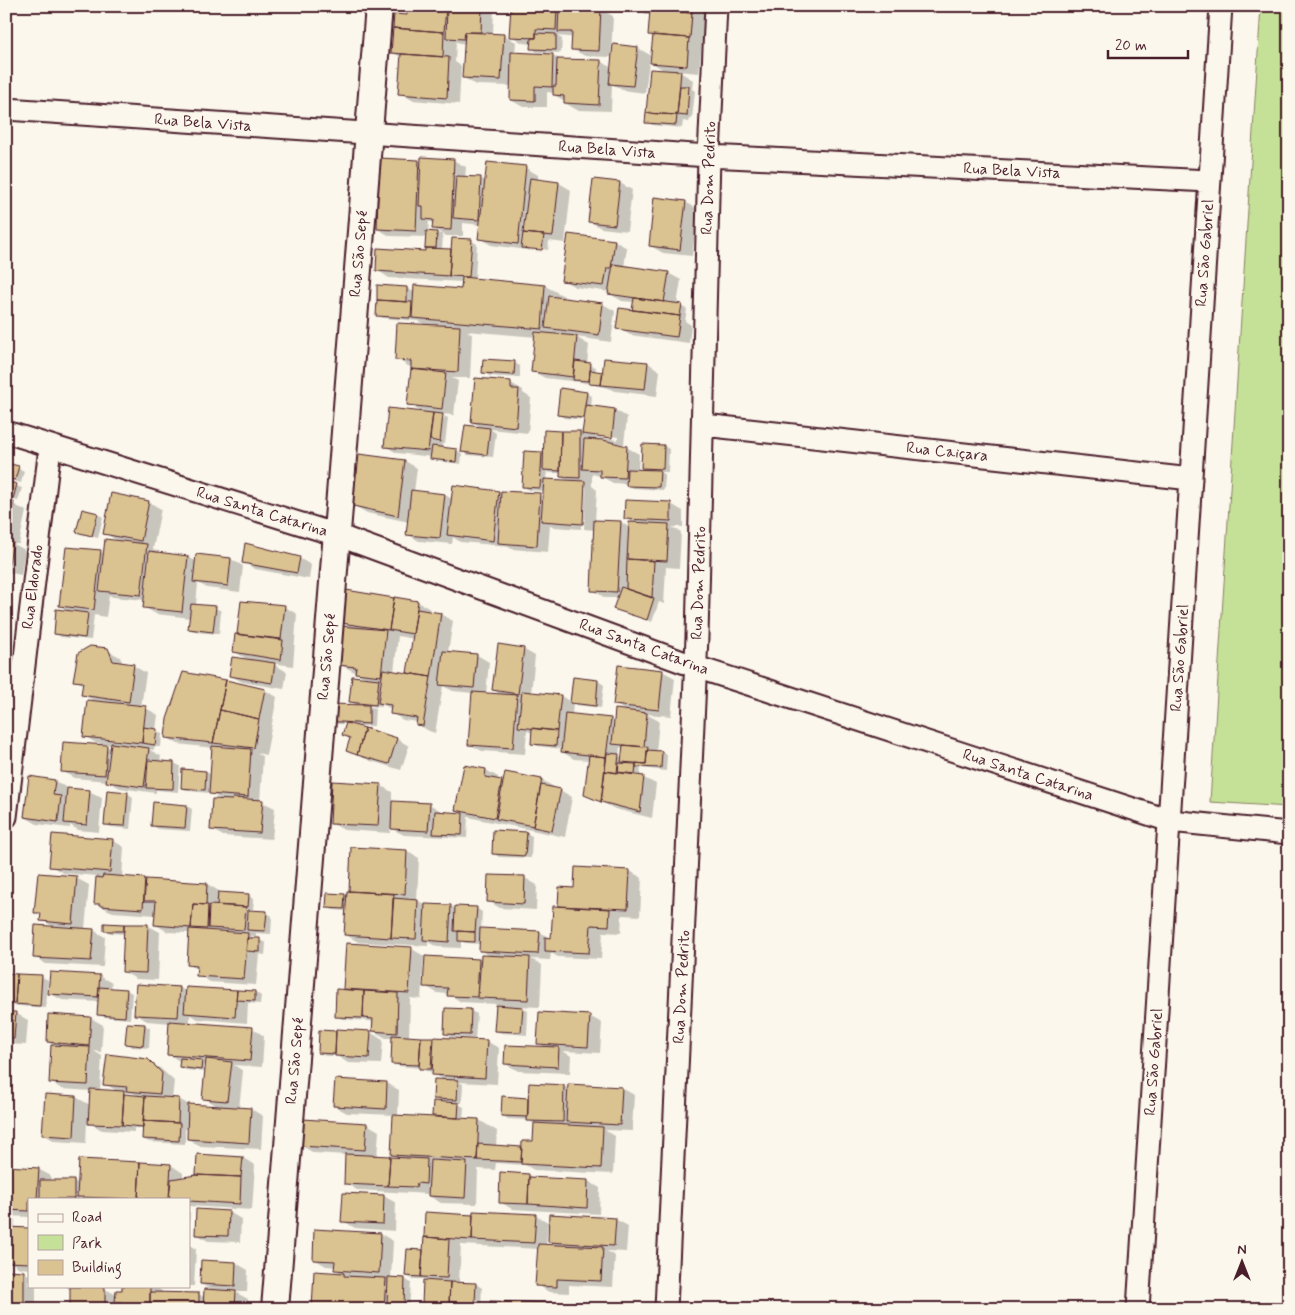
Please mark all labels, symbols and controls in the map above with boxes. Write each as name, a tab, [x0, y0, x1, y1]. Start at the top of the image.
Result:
scale bar	[1108, 28, 1188, 60]
text: 20 m	[1115, 36, 1147, 56]
street label: Rua Bela Vista	[154, 109, 252, 137]
street label: Rua Dom Pedrito	[697, 121, 721, 235]
street label: Rua Bela Vista	[558, 136, 656, 164]
street label: Rua Bela Vista	[963, 158, 1061, 184]
street label: Rua São Gabriel	[1191, 199, 1219, 307]
street label: Rua São Sepé	[345, 210, 373, 298]
street label: Rua Caiçara	[905, 437, 989, 467]
street label: Rua Santa Catarina	[194, 482, 330, 542]
street label: Rua Dom Pedrito	[687, 526, 711, 640]
street label: Rua Eldorado	[17, 543, 49, 631]
street label: Rua São Gabriel	[1166, 604, 1194, 712]
street label: Rua São Sepé	[313, 613, 341, 701]
street label: Rua Santa Catarina	[576, 614, 712, 680]
street label: Rua Santa Catarina	[960, 744, 1096, 806]
street label: Rua Dom Pedrito	[669, 930, 695, 1044]
street label: Rua São Gabriel	[1140, 1008, 1168, 1116]
street label: Rua São Sepé	[281, 1017, 309, 1105]
legend	[28, 1198, 190, 1288]
text: Road	[72, 1208, 102, 1228]
text: Park	[72, 1234, 102, 1254]
north arrow	[1218, 1238, 1268, 1288]
text: N	[1237, 1241, 1247, 1259]
text: Building	[72, 1258, 122, 1279]

